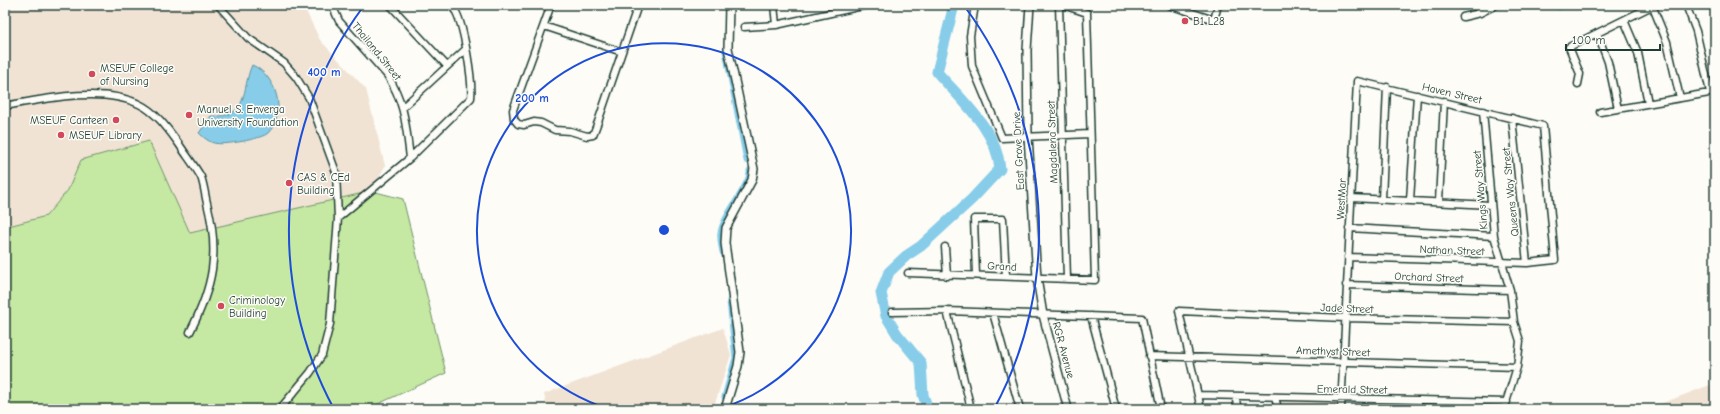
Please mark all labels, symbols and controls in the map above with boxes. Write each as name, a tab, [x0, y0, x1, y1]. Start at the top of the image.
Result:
place label: B1 L28	[1193, 15, 1225, 28]
marker: B1 L28	[1180, 16, 1190, 26]
street label: Thailand Street	[349, 20, 405, 84]
scale bar	[1566, 26, 1660, 52]
text: 100 m	[1572, 33, 1605, 47]
place label: MSEUF College of Nursing	[100, 62, 174, 88]
text: 400 m	[307, 65, 341, 79]
marker: MSEUF College of Nursing	[87, 69, 97, 79]
street label: Haven Street	[1421, 80, 1484, 107]
text: 200 m	[515, 91, 549, 105]
street label: Magdalena Street	[1045, 99, 1060, 184]
place label: Manuel S. Enverga University Foundation	[197, 103, 299, 129]
marker: Manuel S. Enverga University Foundation	[184, 110, 194, 120]
street label: East Grove Drive	[1010, 111, 1027, 191]
place label: MSEUF Canteen	[30, 114, 108, 127]
marker: MSEUF Canteen	[111, 115, 121, 125]
place label: MSEUF Library	[69, 129, 142, 142]
marker: MSEUF Library	[56, 130, 66, 140]
street label: Queens Way Street	[1499, 146, 1522, 237]
street label: Kings Way Street	[1470, 149, 1490, 230]
place label: CAS & CEd Building	[297, 171, 350, 197]
street label: WestMar	[1334, 177, 1349, 220]
marker: CAS & CEd Building	[284, 178, 294, 188]
centre of rings	[657, 223, 671, 237]
street label: Nathan Street	[1419, 243, 1486, 258]
street label: Grand	[987, 259, 1017, 274]
street label: Orchard Street	[1394, 270, 1465, 285]
place label: Criminology Building	[229, 294, 285, 320]
marker: Criminology Building	[216, 301, 226, 311]
street label: Jade Street	[1320, 301, 1375, 316]
street label: RGR Avenue	[1050, 320, 1077, 380]
street label: Amethyst Street	[1296, 344, 1371, 359]
street label: Emerald Street	[1317, 382, 1388, 397]

